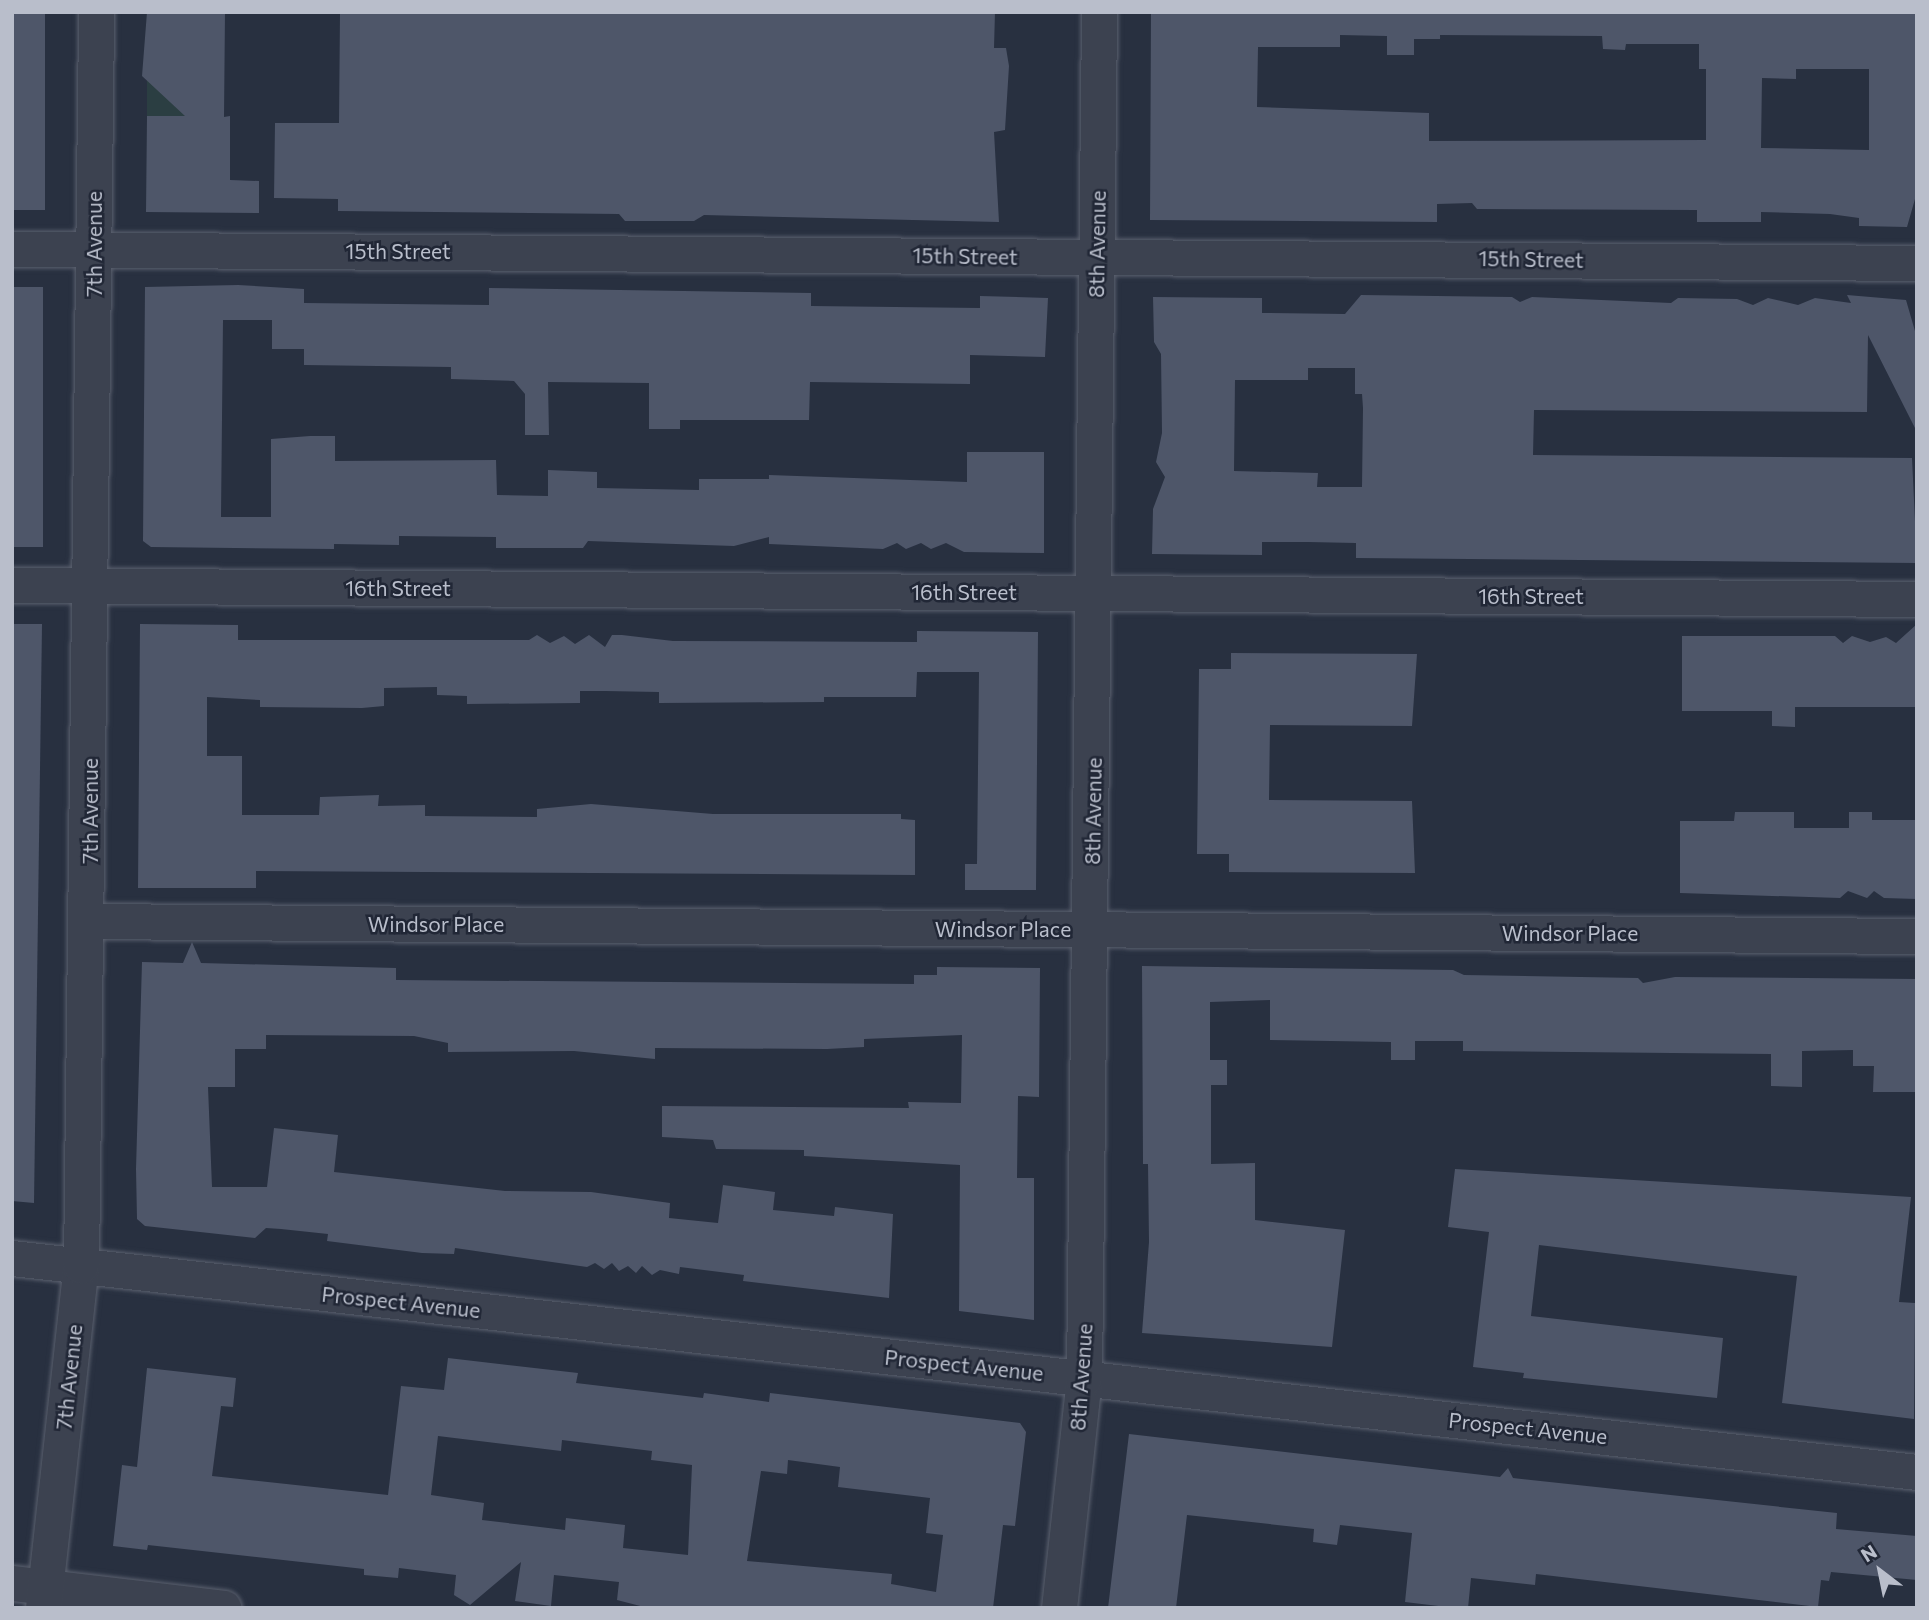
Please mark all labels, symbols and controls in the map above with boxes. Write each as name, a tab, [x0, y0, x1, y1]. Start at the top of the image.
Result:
street label: 8th Avenue	[1083, 190, 1111, 298]
street label: 7th Avenue	[81, 191, 107, 297]
street label: 15th Street	[345, 238, 451, 264]
street label: 15th Street	[912, 242, 1018, 270]
street label: 15th Street	[1478, 245, 1584, 273]
street label: 16th Street	[345, 575, 451, 601]
street label: 16th Street	[911, 579, 1017, 605]
street label: 16th Street	[1478, 583, 1584, 609]
street label: 8th Avenue	[1079, 757, 1107, 865]
street label: 7th Avenue	[77, 758, 103, 864]
street label: Windsor Place	[368, 911, 504, 937]
street label: Windsor Place	[935, 916, 1071, 942]
street label: Windsor Place	[1502, 920, 1638, 946]
street label: Prospect Avenue	[320, 1281, 482, 1323]
street label: 7th Avenue	[51, 1323, 87, 1431]
street label: 8th Avenue	[1065, 1323, 1097, 1431]
street label: Prospect Avenue	[883, 1344, 1045, 1386]
street label: Prospect Avenue	[1447, 1407, 1609, 1449]
north arrow	[1845, 1536, 1915, 1606]
text: N	[1856, 1539, 1881, 1566]

